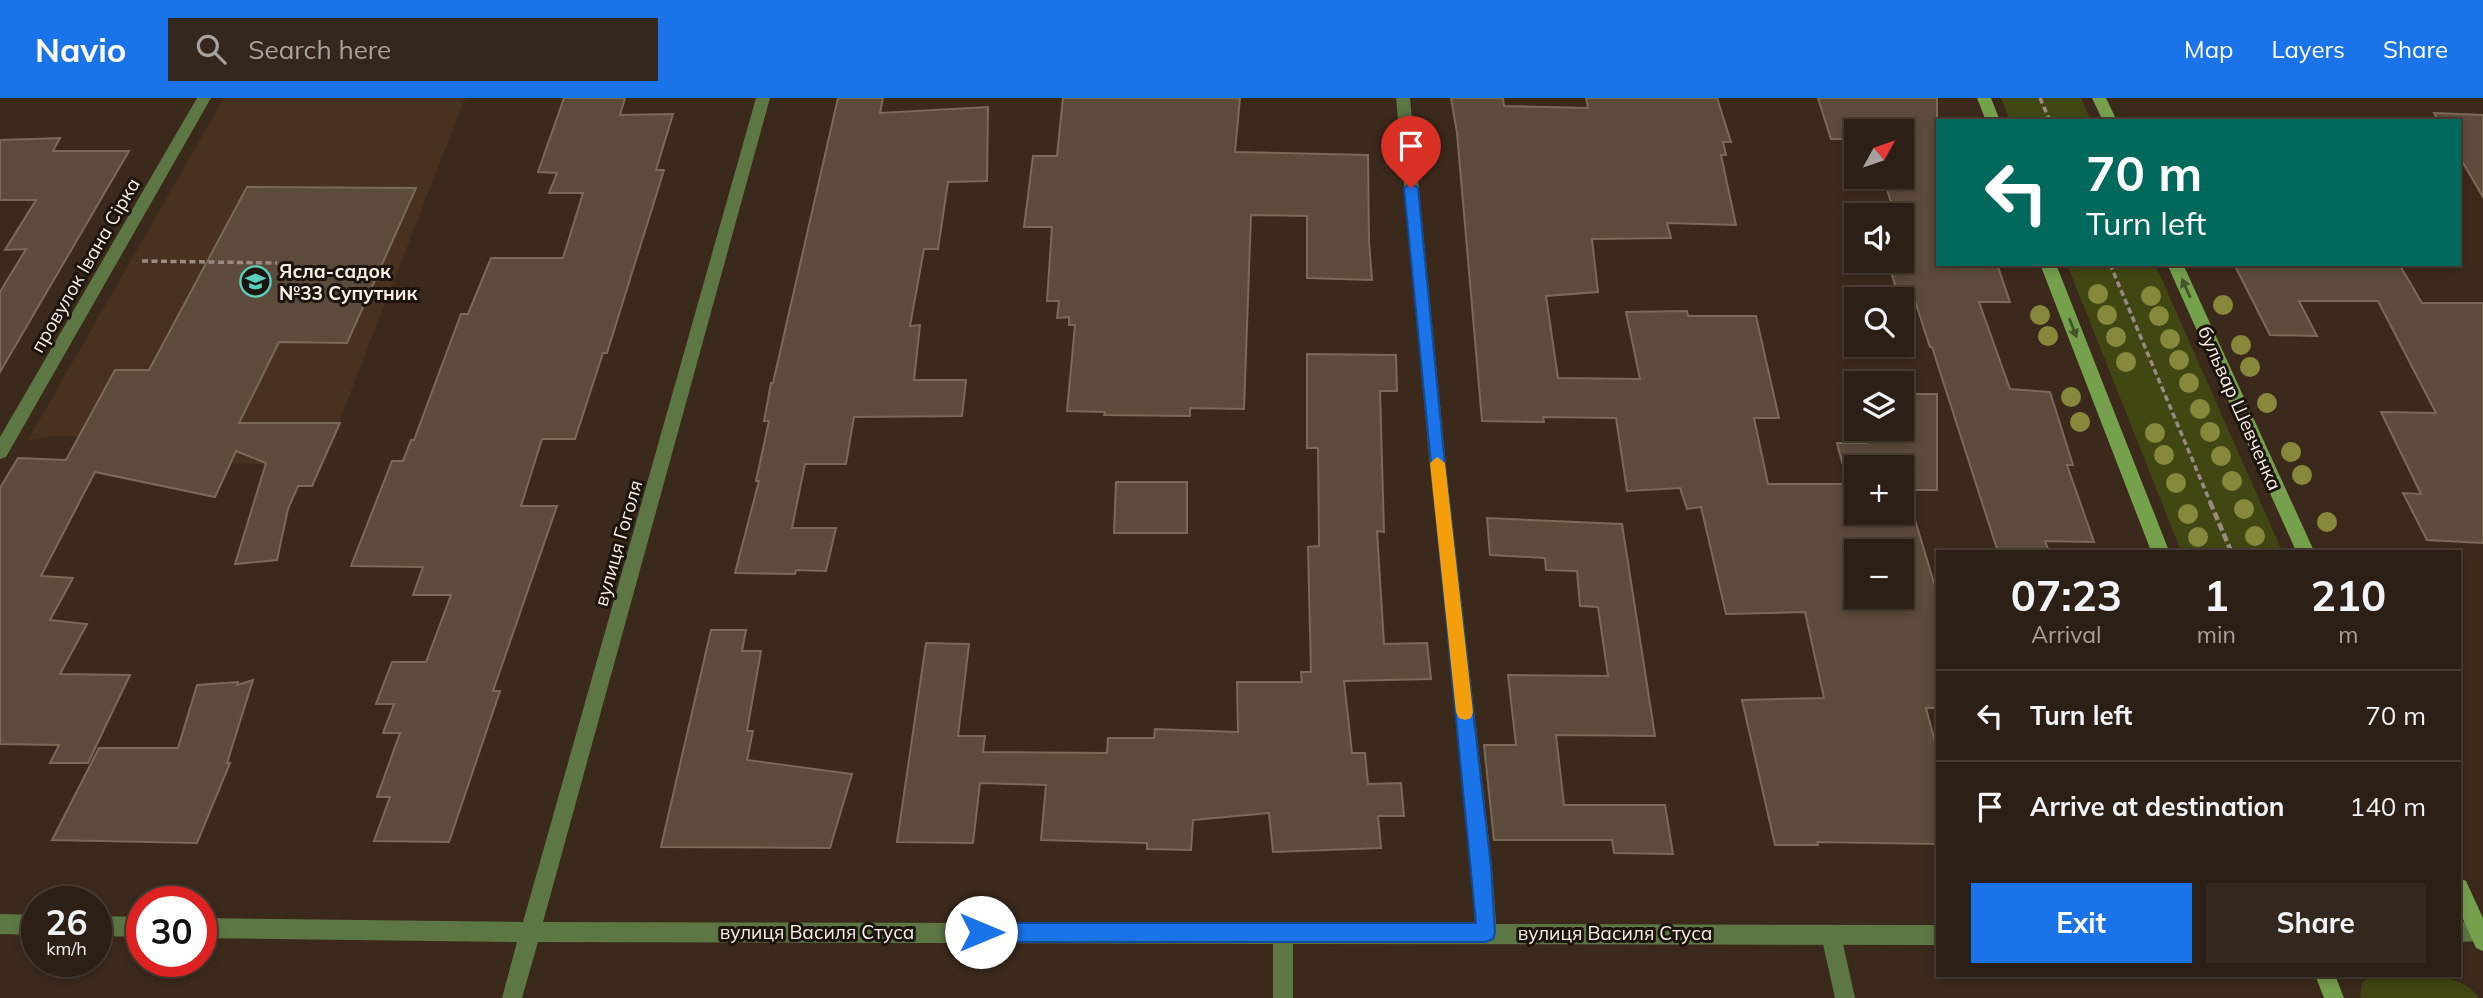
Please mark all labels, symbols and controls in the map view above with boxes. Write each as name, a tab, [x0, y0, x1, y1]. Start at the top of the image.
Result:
search box	[168, 18, 658, 81]
text: Navio	[35, 29, 126, 70]
icon: search	[192, 30, 230, 68]
text: Search here	[248, 33, 391, 66]
text: Map	[2184, 34, 2233, 64]
text: Layers	[2271, 34, 2345, 64]
text: Share	[2383, 34, 2448, 64]
pin	[1381, 116, 1441, 188]
north arrow	[1844, 119, 1914, 189]
map controls	[1844, 119, 1914, 609]
icon: arrive	[1392, 127, 1430, 165]
text: 70 m	[2086, 142, 2202, 203]
icon: left	[1971, 147, 2062, 238]
street label: провулок Івана Сірка	[25, 173, 145, 357]
button: sound	[1844, 203, 1914, 273]
text: Turn left	[2086, 203, 2206, 243]
place label: Ясла-садок №33 Супутник	[279, 259, 418, 305]
school or university icon: Ясла-садок №33 Супутник	[239, 265, 273, 299]
one-way arrow	[2180, 278, 2191, 299]
button: search	[1844, 287, 1914, 357]
one-way arrow	[2068, 317, 2079, 338]
street label: бульвар Шевченка	[2193, 322, 2287, 494]
button: layers	[1844, 371, 1914, 441]
button: +	[1844, 455, 1914, 525]
street label: вулиця Гоголя	[589, 477, 647, 609]
button: −	[1844, 539, 1914, 609]
text: 07:23	[2011, 569, 2122, 622]
text: 1	[2204, 569, 2229, 622]
text: 210	[2311, 569, 2386, 622]
text: Arrival	[2031, 620, 2102, 649]
text: min	[2197, 620, 2236, 649]
text: m	[2338, 620, 2359, 649]
icon: left	[1971, 697, 2009, 735]
text: Turn left	[2030, 699, 2132, 732]
text: 70 m	[2365, 699, 2426, 732]
icon: arrive	[1971, 788, 2009, 826]
text: Arrive at destination	[2030, 790, 2285, 823]
text: 140 m	[2350, 790, 2426, 823]
button: Exit	[1971, 883, 2192, 963]
button: Share	[2206, 883, 2426, 963]
speed limit sign: 30	[126, 886, 217, 977]
position arrow	[944, 895, 1018, 969]
text: 26	[45, 900, 88, 944]
street label: вулиця Василя Стуса	[720, 920, 914, 944]
street label: вулиця Василя Стуса	[1518, 921, 1712, 945]
text: km/h	[46, 937, 87, 960]

